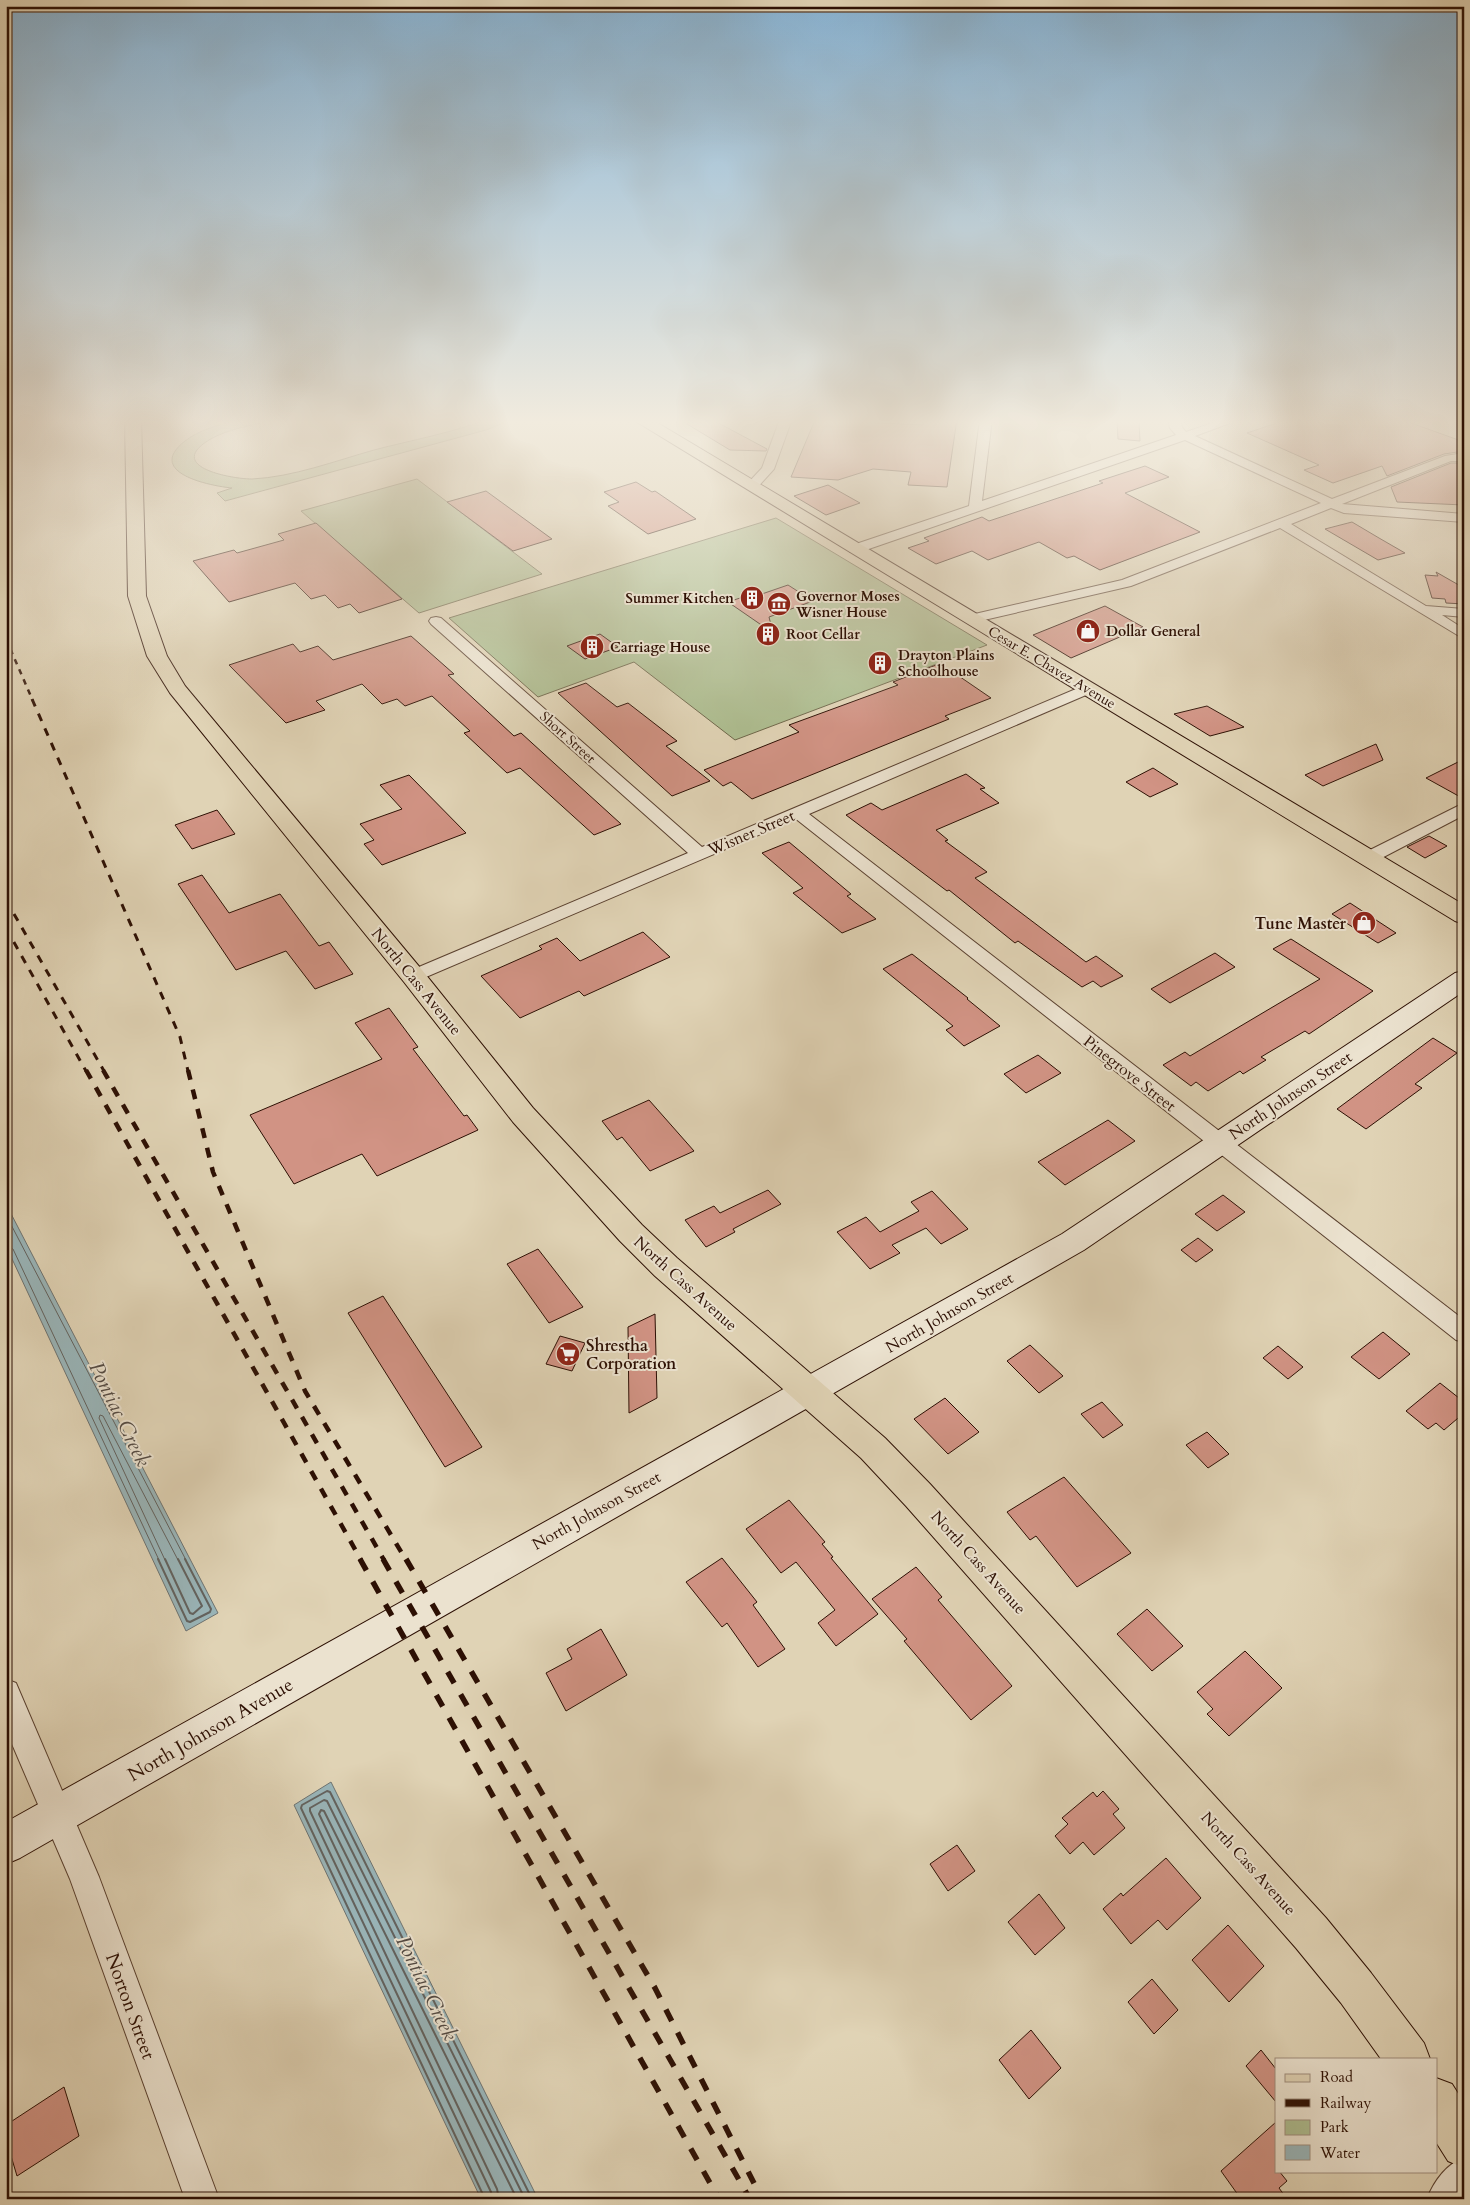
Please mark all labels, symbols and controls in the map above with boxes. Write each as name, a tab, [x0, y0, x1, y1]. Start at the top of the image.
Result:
building icon: Summer Kitchen	[739, 585, 765, 611]
place label: Governor Moses Wisner House	[795, 587, 900, 622]
place label: Summer Kitchen	[625, 589, 734, 608]
museum icon: Governor Moses Wisner House	[766, 591, 792, 617]
shop icon: Dollar General	[1075, 618, 1101, 644]
building icon: Root Cellar	[755, 621, 781, 647]
street label: Cesar E. Chavez Avenue	[984, 622, 1119, 713]
place label: Dollar General	[1106, 622, 1200, 641]
place label: Root Cellar	[786, 625, 860, 644]
building icon: Carriage House	[579, 634, 605, 660]
place label: Carriage House	[610, 638, 710, 657]
place label: Drayton Plains Schoolhouse	[898, 646, 994, 681]
building icon: Drayton Plains Schoolhouse	[867, 650, 893, 676]
street label: Short Street	[536, 707, 600, 768]
street label: Wisner Street	[704, 805, 798, 862]
shop icon: Tune Master	[1351, 910, 1377, 936]
place label: Tune Master	[1255, 913, 1347, 935]
street label: North Cass Avenue	[366, 923, 466, 1040]
street label: Pinegrove Street	[1079, 1031, 1180, 1117]
street label: North Johnson Street	[1225, 1046, 1356, 1145]
street label: North Cass Avenue	[629, 1231, 742, 1336]
street label: North Johnson Street	[882, 1267, 1017, 1358]
place label: Shrestha Corporation	[586, 1335, 677, 1375]
supermarket icon: Shrestha Corporation	[555, 1341, 581, 1367]
water label: Pontiac Creek	[82, 1357, 158, 1472]
street label: North Johnson Street	[528, 1466, 665, 1555]
street label: North Cass Avenue	[926, 1506, 1031, 1619]
street label: North Johnson Avenue	[123, 1672, 298, 1788]
street label: North Cass Avenue	[1196, 1807, 1301, 1920]
water label: Pontiac Creek	[389, 1931, 465, 2046]
street label: Norton Street	[99, 1950, 161, 2063]
legend	[1275, 2058, 1438, 2172]
text: Road	[1320, 2067, 1353, 2087]
text: Railway	[1320, 2093, 1371, 2113]
text: Park	[1320, 2117, 1349, 2137]
text: Water	[1319, 2143, 1361, 2163]

